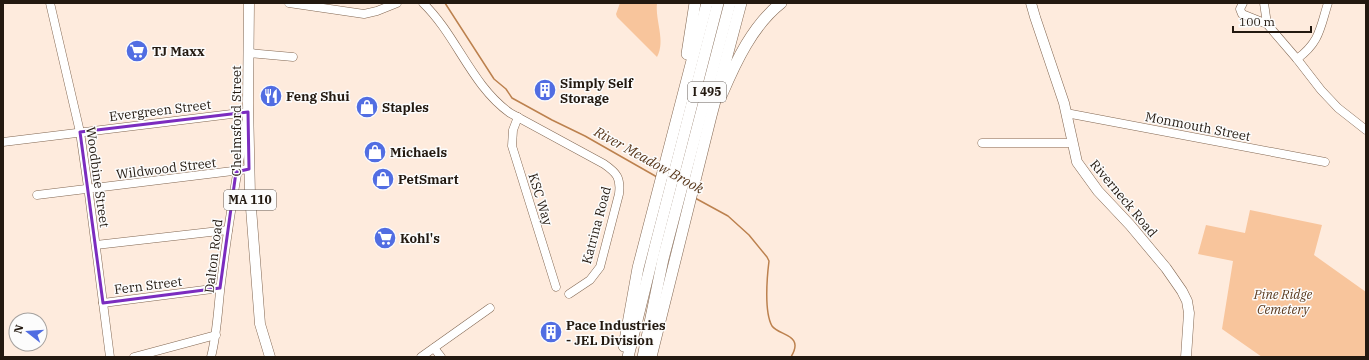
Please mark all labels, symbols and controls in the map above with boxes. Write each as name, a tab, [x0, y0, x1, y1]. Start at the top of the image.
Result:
scale bar	[1233, 8, 1311, 34]
text: 100 m	[1239, 14, 1275, 29]
supermarket icon: TJ Maxx	[124, 38, 150, 64]
place label: TJ Maxx	[152, 43, 205, 60]
street label: Chelmsford Street	[228, 65, 245, 176]
place label: Simply Self Storage	[560, 75, 634, 107]
building icon: Simply Self Storage	[532, 77, 558, 103]
road number: I 495	[688, 82, 726, 102]
restaurant icon: Feng Shui	[258, 83, 284, 109]
place label: Feng Shui	[286, 88, 350, 105]
shop icon: Staples	[354, 94, 380, 120]
street label: Evergreen Street	[108, 96, 212, 125]
place label: Staples	[382, 99, 429, 116]
street label: Monmouth Street	[1144, 108, 1252, 145]
water label: River Meadow Brook	[590, 122, 708, 198]
street label: Woodbine Street	[82, 126, 113, 229]
shop icon: Michaels	[362, 139, 388, 165]
place label: Michaels	[390, 144, 447, 161]
street label: Wildwood Street	[115, 154, 217, 183]
street label: Riverneck Road	[1086, 156, 1161, 241]
shop icon: PetSmart	[370, 166, 396, 192]
place label: PetSmart	[398, 171, 459, 188]
street label: KSC Way	[524, 171, 557, 228]
street label: Katrina Road	[578, 184, 615, 266]
road number: MA 110	[224, 190, 276, 210]
street label: Dalton Road	[201, 218, 226, 294]
supermarket icon: Kohl's	[372, 225, 398, 251]
place label: Kohl's	[400, 230, 440, 247]
street label: Fern Street	[113, 273, 183, 298]
park label: Pine Ridge Cemetery	[1253, 286, 1312, 318]
north arrow	[8, 312, 48, 352]
place label: Pace Industries - JEL Division	[566, 317, 666, 349]
building icon: Pace Industries - JEL Division	[538, 319, 564, 345]
text: N	[10, 323, 26, 335]

